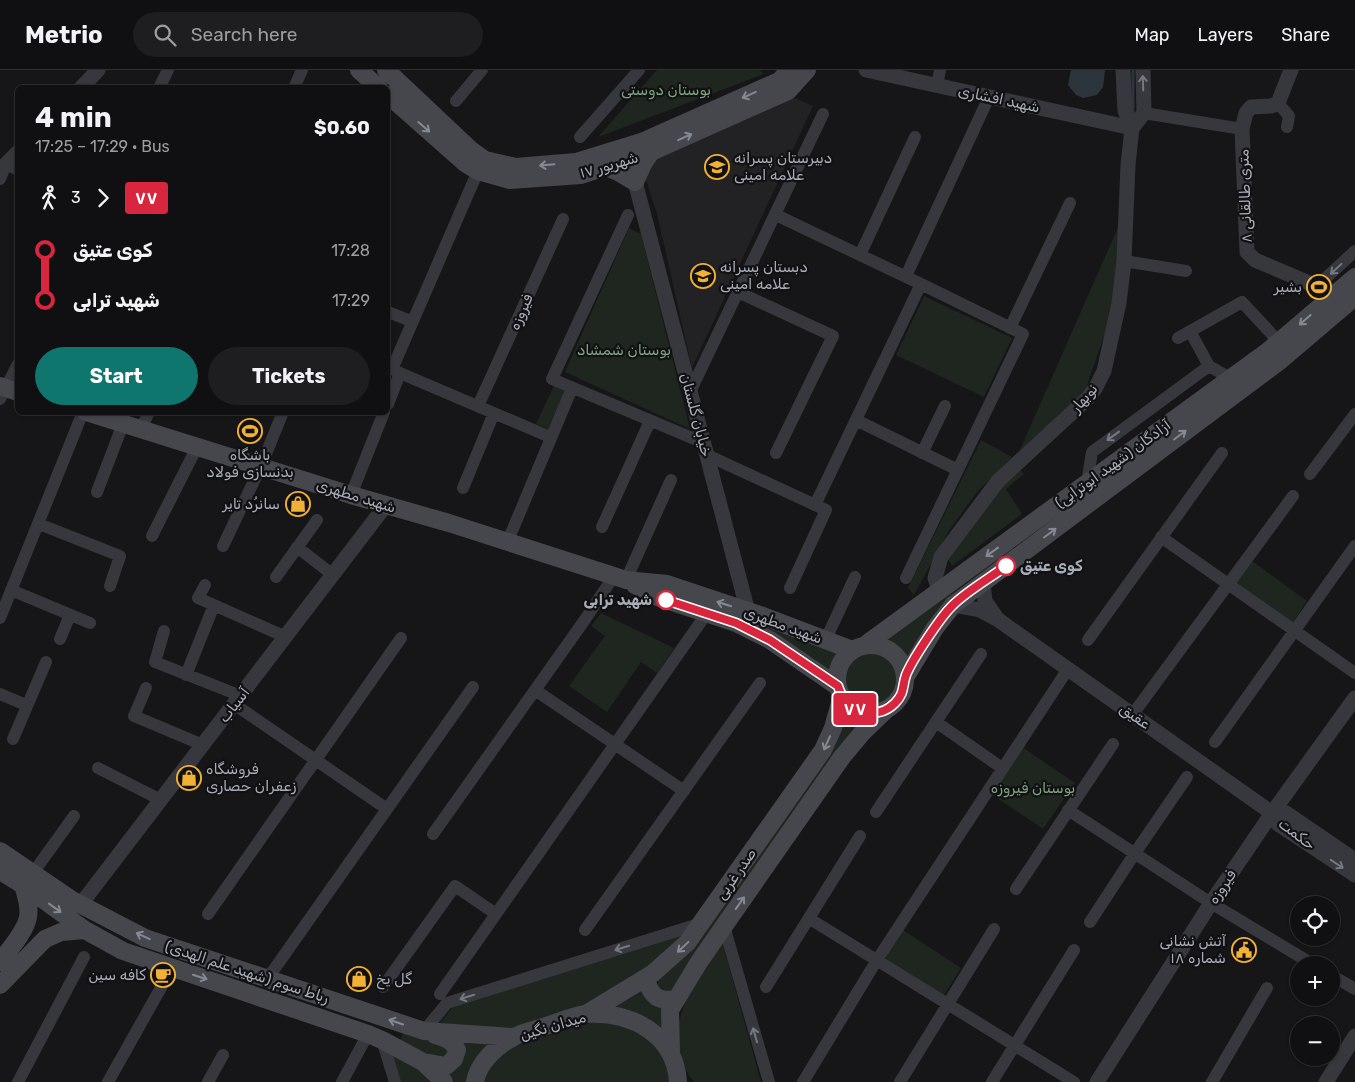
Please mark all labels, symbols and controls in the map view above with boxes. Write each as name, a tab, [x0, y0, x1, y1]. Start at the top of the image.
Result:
search box	[133, 12, 483, 57]
text: Metrio	[25, 21, 103, 49]
icon: search	[151, 21, 179, 49]
text: Search here	[191, 23, 297, 46]
text: Map	[1135, 24, 1170, 46]
text: Layers	[1198, 24, 1253, 46]
text: Share	[1281, 24, 1330, 46]
one-way arrow	[1138, 76, 1148, 92]
park label: بوستان دوستی	[621, 81, 711, 100]
street label: شهید افشاری	[957, 82, 1041, 116]
one-way arrow	[742, 90, 757, 100]
text: 4 min	[35, 101, 112, 134]
text: $0.60	[314, 116, 370, 139]
one-way arrow	[418, 121, 431, 133]
one-way arrow	[677, 132, 692, 142]
text: 17:25 – 17:29 · Bus	[35, 137, 170, 156]
street label: ۱۷ شهریور	[578, 148, 640, 182]
place label: دبیرستان پسرانه علامه امینی	[734, 149, 832, 184]
street label: ۸ متری طالقانی	[1234, 149, 1256, 243]
school or university icon: دبیرستان پسرانه علامه امینی	[704, 154, 730, 180]
one-way arrow	[539, 160, 555, 170]
icon: walk	[35, 184, 63, 212]
icon: forward	[89, 184, 117, 212]
text: ۷۷	[135, 187, 158, 209]
text: 3	[71, 188, 81, 207]
text: کوی عتیق	[73, 239, 152, 262]
text: 17:28	[331, 241, 370, 260]
place label: دبستان پسرانه علامه امینی	[720, 258, 808, 293]
school or university icon: دبستان پسرانه علامه امینی	[690, 263, 716, 289]
one-way arrow	[1330, 263, 1342, 275]
sports icon: بشیر	[1306, 274, 1332, 300]
place label: بشیر	[1273, 278, 1302, 296]
text: شهید ترابی	[73, 289, 160, 312]
text: 17:29	[332, 291, 370, 310]
street label: فیروزه	[505, 291, 538, 333]
one-way arrow	[1298, 314, 1311, 325]
park label: بوستان شمشاد	[577, 341, 671, 359]
button: Start	[35, 347, 198, 405]
button: Tickets	[208, 347, 370, 405]
street label: خیابان گلستان	[676, 371, 716, 459]
street label: نوبهار	[1066, 380, 1101, 417]
street label: آزادگان (شهید ابوترابی)	[1052, 416, 1175, 512]
sports icon: باشگاه بدنسازی فولاد	[237, 418, 263, 444]
one-way arrow	[1173, 430, 1186, 441]
one-way arrow	[1107, 431, 1120, 442]
place label: باشگاه بدنسازی فولاد	[206, 446, 294, 481]
street label: شهید مطهری	[314, 475, 398, 517]
shop icon: سانرُد تایر	[285, 491, 311, 517]
place label: سانرُد تایر	[222, 495, 280, 513]
one-way arrow	[1043, 527, 1056, 538]
one-way arrow	[985, 547, 999, 557]
marker: کوی عتیق	[996, 556, 1016, 576]
place label: کوی عتیق	[1020, 557, 1083, 575]
marker: شهید ترابی	[656, 590, 676, 610]
place label: شهید ترابی	[584, 591, 652, 609]
one-way arrow	[716, 598, 732, 608]
street label: شهید مطهری	[741, 603, 825, 647]
street label: آسیاب	[215, 683, 254, 726]
line badge: ۷۷	[832, 693, 878, 725]
text: ۷۷	[843, 698, 867, 720]
street label: عقیق	[1116, 699, 1154, 733]
one-way arrow	[821, 735, 831, 750]
place label: فروشگاه زعفران حصاری	[206, 760, 297, 795]
shop icon: فروشگاه زعفران حصاری	[176, 765, 202, 791]
park label: بوستان فیروزه	[991, 779, 1075, 798]
street label: حکمت	[1275, 814, 1319, 854]
street label: صدر غربی	[712, 845, 760, 903]
one-way arrow	[1330, 859, 1344, 869]
street label: فیروزه	[1204, 866, 1241, 908]
one-way arrow	[735, 896, 745, 910]
map controls	[1290, 896, 1340, 1066]
button: locate	[1290, 896, 1340, 946]
one-way arrow	[48, 903, 62, 913]
one-way arrow	[136, 931, 151, 941]
place label: آتش نشانی شماره ۱۸	[1159, 932, 1227, 967]
street label: رباط سوم (شهید علم الهدی)	[163, 937, 331, 1008]
public building icon: آتش نشانی شماره ۱۸	[1231, 937, 1257, 963]
one-way arrow	[677, 941, 689, 953]
one-way arrow	[614, 944, 630, 954]
button: +	[1290, 956, 1340, 1006]
cafe icon: کافه سین	[150, 962, 176, 988]
place label: کافه سین	[88, 966, 146, 984]
shop icon: گل یخ	[346, 966, 372, 992]
place label: گل یخ	[376, 970, 412, 990]
one-way arrow	[192, 973, 208, 982]
one-way arrow	[459, 993, 475, 1003]
street label: میدان نگین	[518, 1008, 588, 1044]
button: −	[1290, 1016, 1340, 1066]
one-way arrow	[389, 1017, 405, 1026]
one-way arrow	[750, 1028, 760, 1044]

